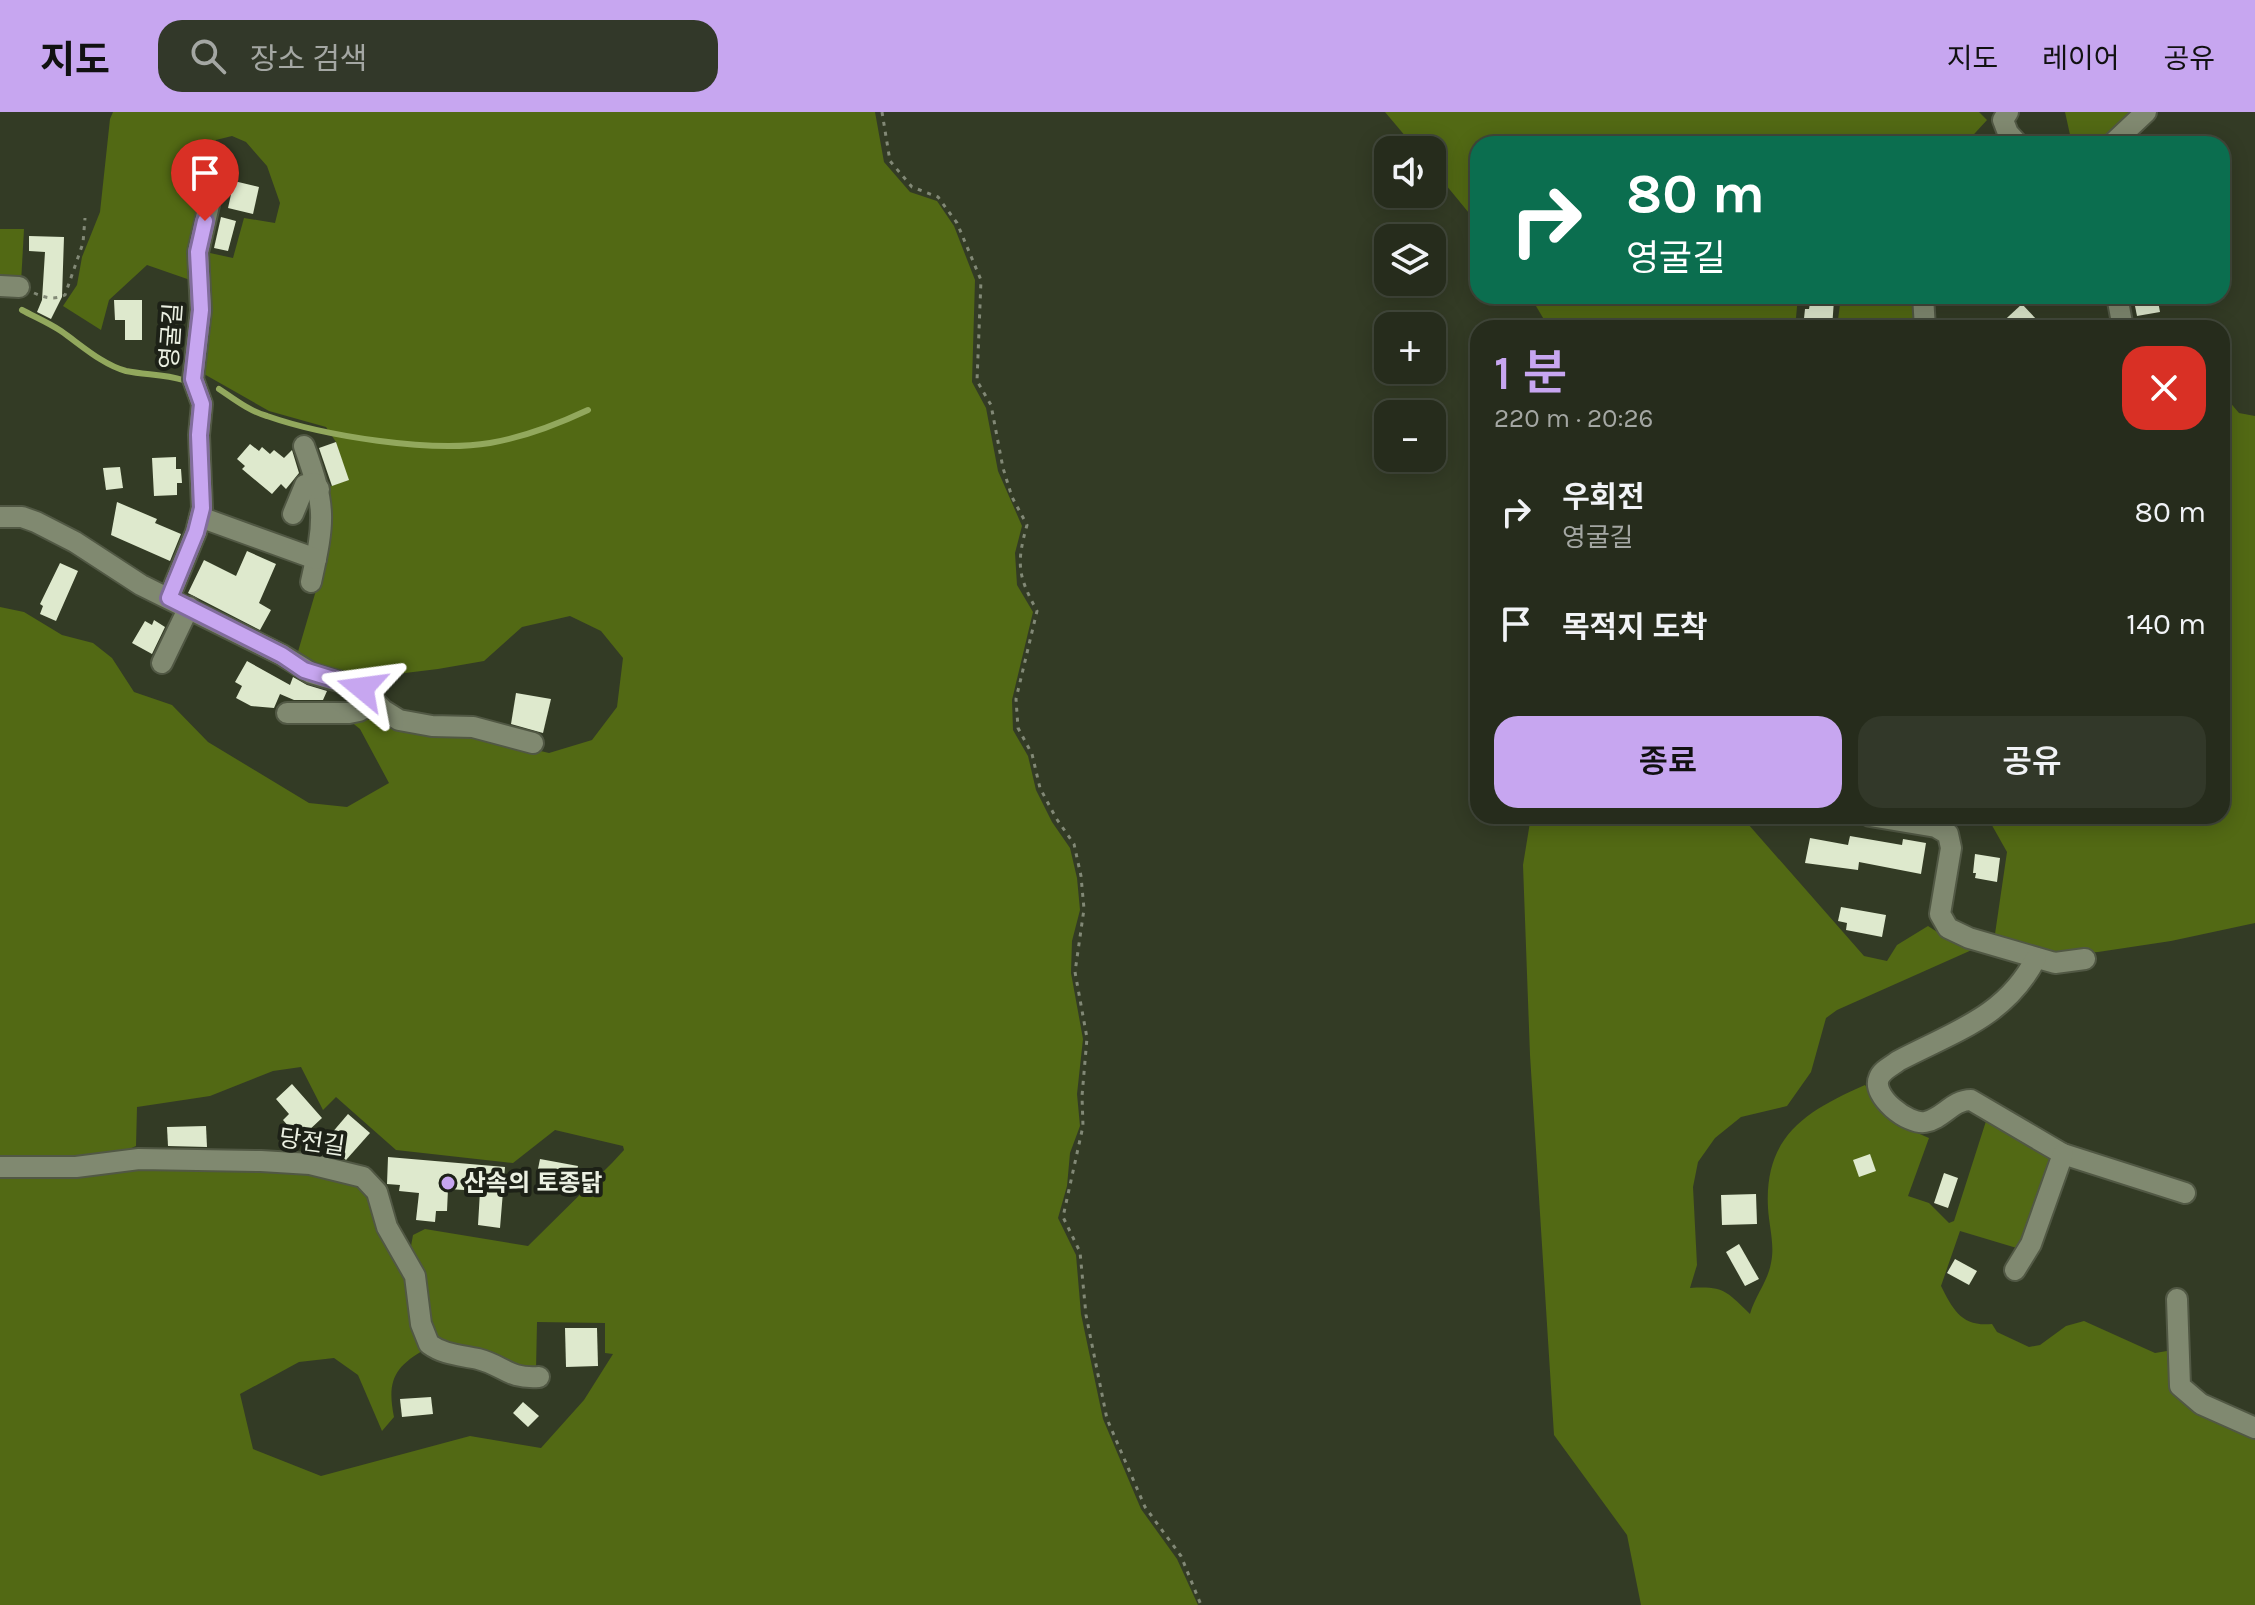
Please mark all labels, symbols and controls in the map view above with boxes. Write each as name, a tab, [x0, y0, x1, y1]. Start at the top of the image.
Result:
search box	[158, 20, 718, 92]
icon: search	[186, 34, 230, 78]
text: 지도	[40, 38, 110, 83]
text: 장소 검색	[250, 41, 367, 77]
text: 지도	[1947, 42, 1998, 75]
text: 레이어	[2042, 42, 2119, 75]
text: 공유	[2163, 42, 2215, 75]
map controls	[1374, 136, 1446, 472]
button: sound	[1374, 136, 1446, 208]
pin	[171, 139, 239, 221]
icon: arrive	[183, 151, 227, 195]
text: 80 m	[1626, 161, 1765, 226]
icon: right	[1494, 168, 1598, 272]
button: layers	[1374, 224, 1446, 296]
text: 영굴길	[1626, 237, 1725, 279]
street label: 영굴길	[155, 302, 187, 370]
button: +	[1374, 312, 1446, 384]
text: 1 분	[1494, 345, 1567, 401]
button: close	[2122, 346, 2206, 430]
button: −	[1374, 400, 1446, 472]
text: 220 m · 20:26	[1494, 403, 1654, 434]
text: 우회전	[1562, 479, 1645, 515]
icon: right	[1494, 490, 1538, 534]
text: 80 m	[2135, 494, 2206, 530]
text: 영굴길	[1562, 522, 1634, 553]
icon: arrive	[1494, 602, 1538, 646]
text: 140 m	[2126, 606, 2206, 642]
text: 목적지 도착	[1562, 609, 1708, 645]
position arrow	[320, 646, 404, 730]
button: 종료	[1494, 716, 1842, 808]
button: 공유	[1858, 716, 2206, 808]
street label: 당전길	[277, 1124, 347, 1160]
place label: 산속의 토종닭	[464, 1169, 603, 1197]
marker: 산속의 토종닭	[439, 1174, 457, 1192]

